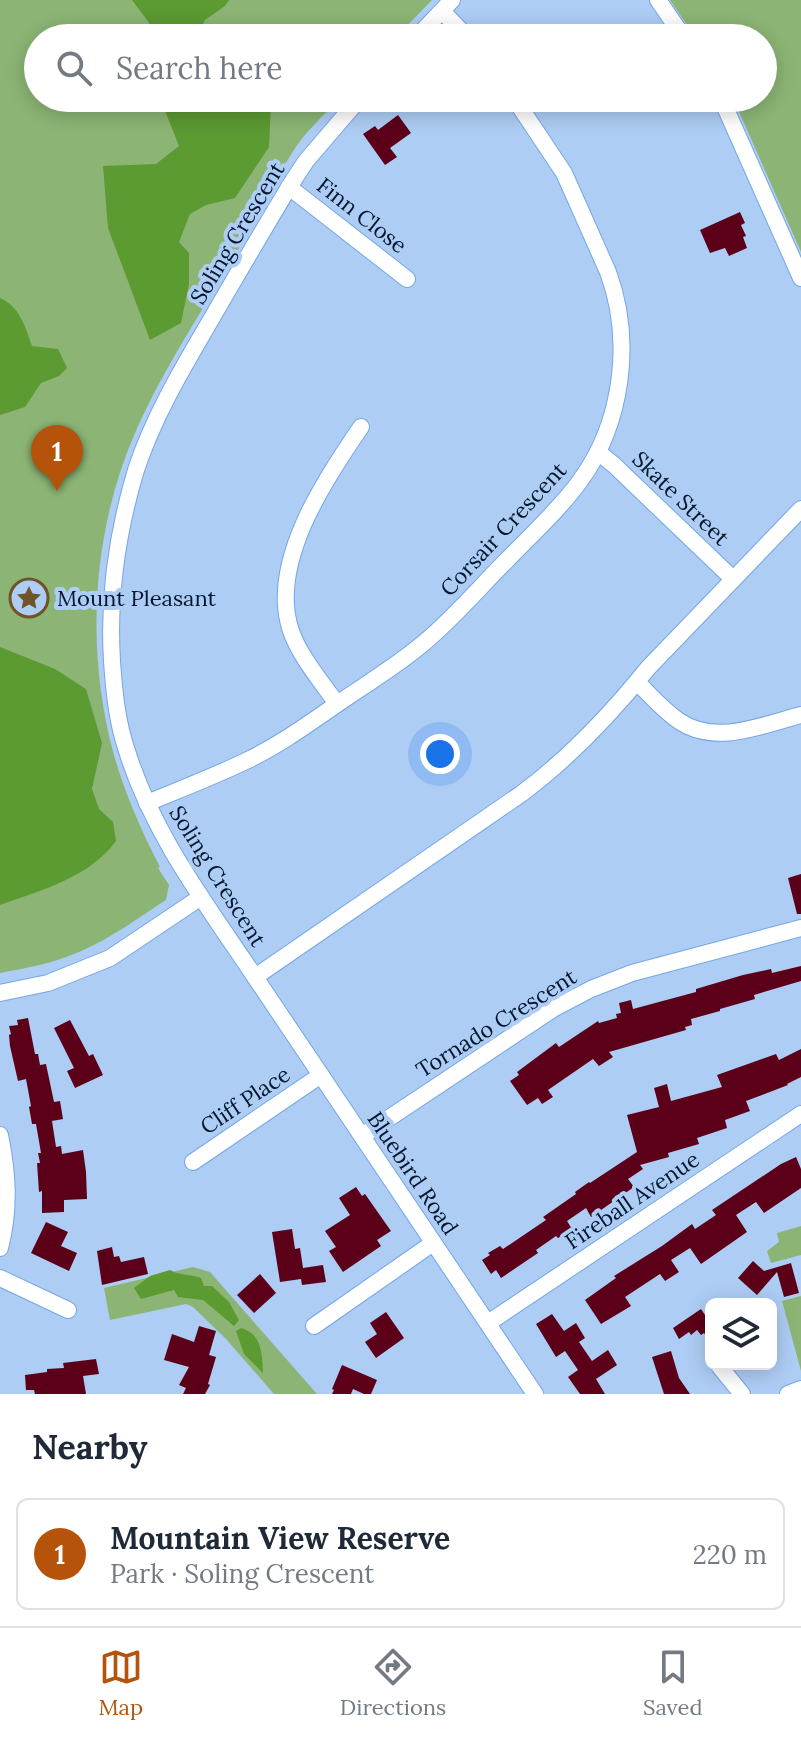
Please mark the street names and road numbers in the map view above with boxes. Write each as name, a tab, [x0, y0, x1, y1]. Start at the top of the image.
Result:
street label: Soling Crescent	[184, 156, 291, 309]
street label: Finn Close	[311, 171, 413, 259]
street label: Skate Street	[627, 445, 736, 552]
street label: Corsair Crescent	[434, 456, 573, 602]
street label: Soling Crescent	[164, 800, 273, 952]
street label: Tornado Crescent	[411, 962, 582, 1084]
street label: Cliff Place	[195, 1060, 295, 1140]
street label: Bluebird Road	[361, 1106, 465, 1240]
street label: Fireball Avenue	[559, 1145, 705, 1255]

